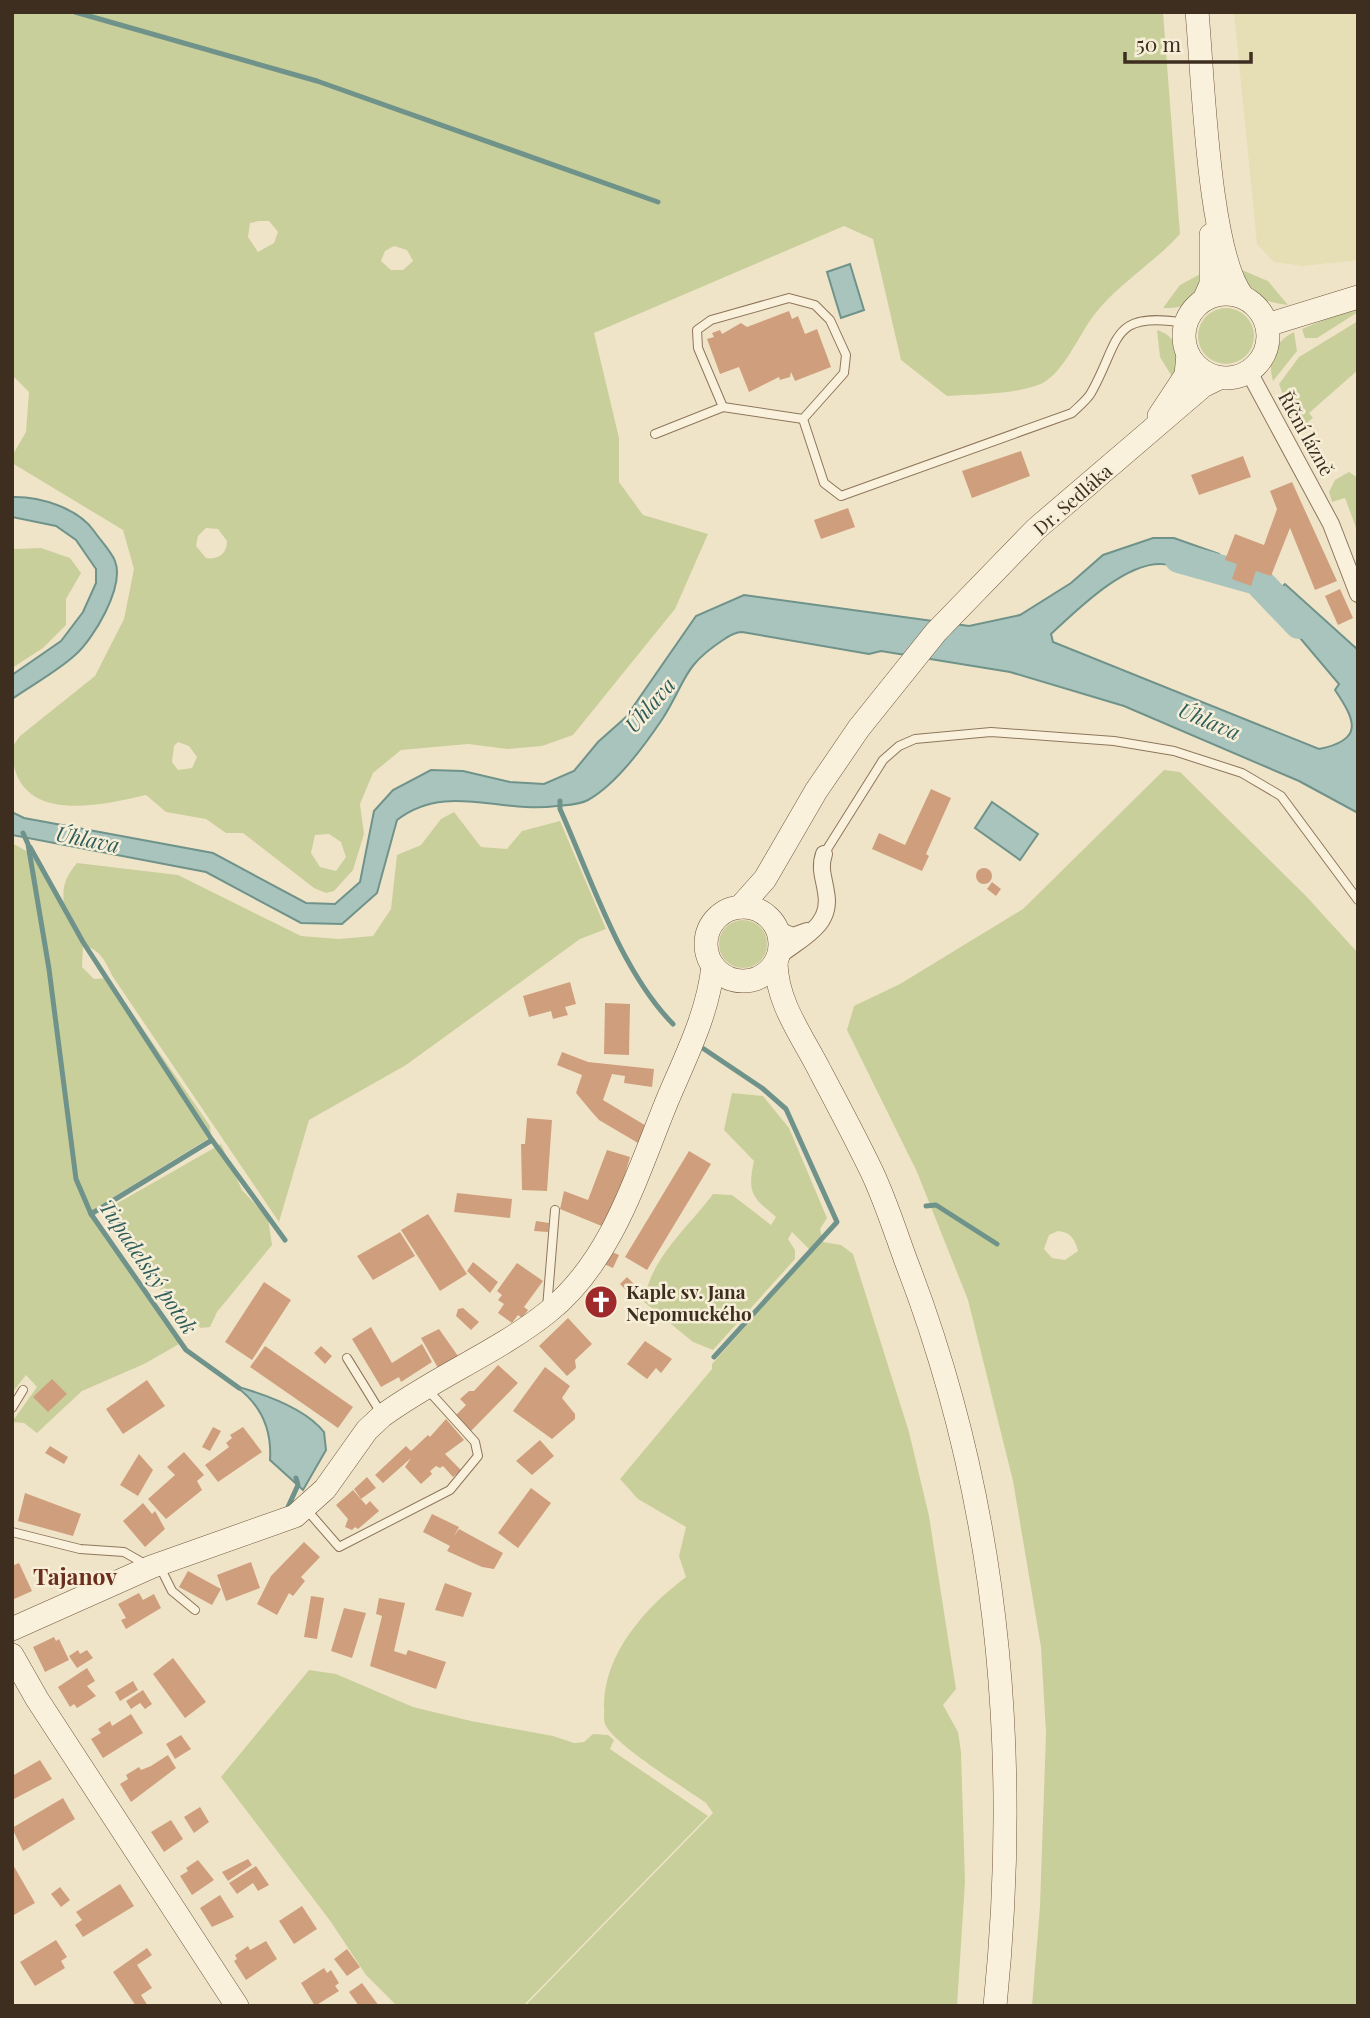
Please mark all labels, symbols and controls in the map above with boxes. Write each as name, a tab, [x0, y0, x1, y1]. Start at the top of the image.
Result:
scale bar	[1125, 21, 1251, 65]
text: 50 m	[1136, 29, 1182, 57]
street label: Říční lázně	[1273, 386, 1341, 480]
street label: Dr. Sedláka	[1027, 457, 1117, 540]
water label: Úhlava	[617, 671, 681, 737]
water label: Úhlava	[1175, 695, 1245, 745]
water label: Úhlava	[54, 818, 122, 858]
water label: Tupadelský potok	[93, 1193, 205, 1339]
place label: Kaple sv. Jana Nepomuckého	[626, 1278, 752, 1326]
church icon: Kaple sv. Jana Nepomuckého	[582, 1283, 620, 1321]
district label: Tajanov	[33, 1560, 117, 1591]

